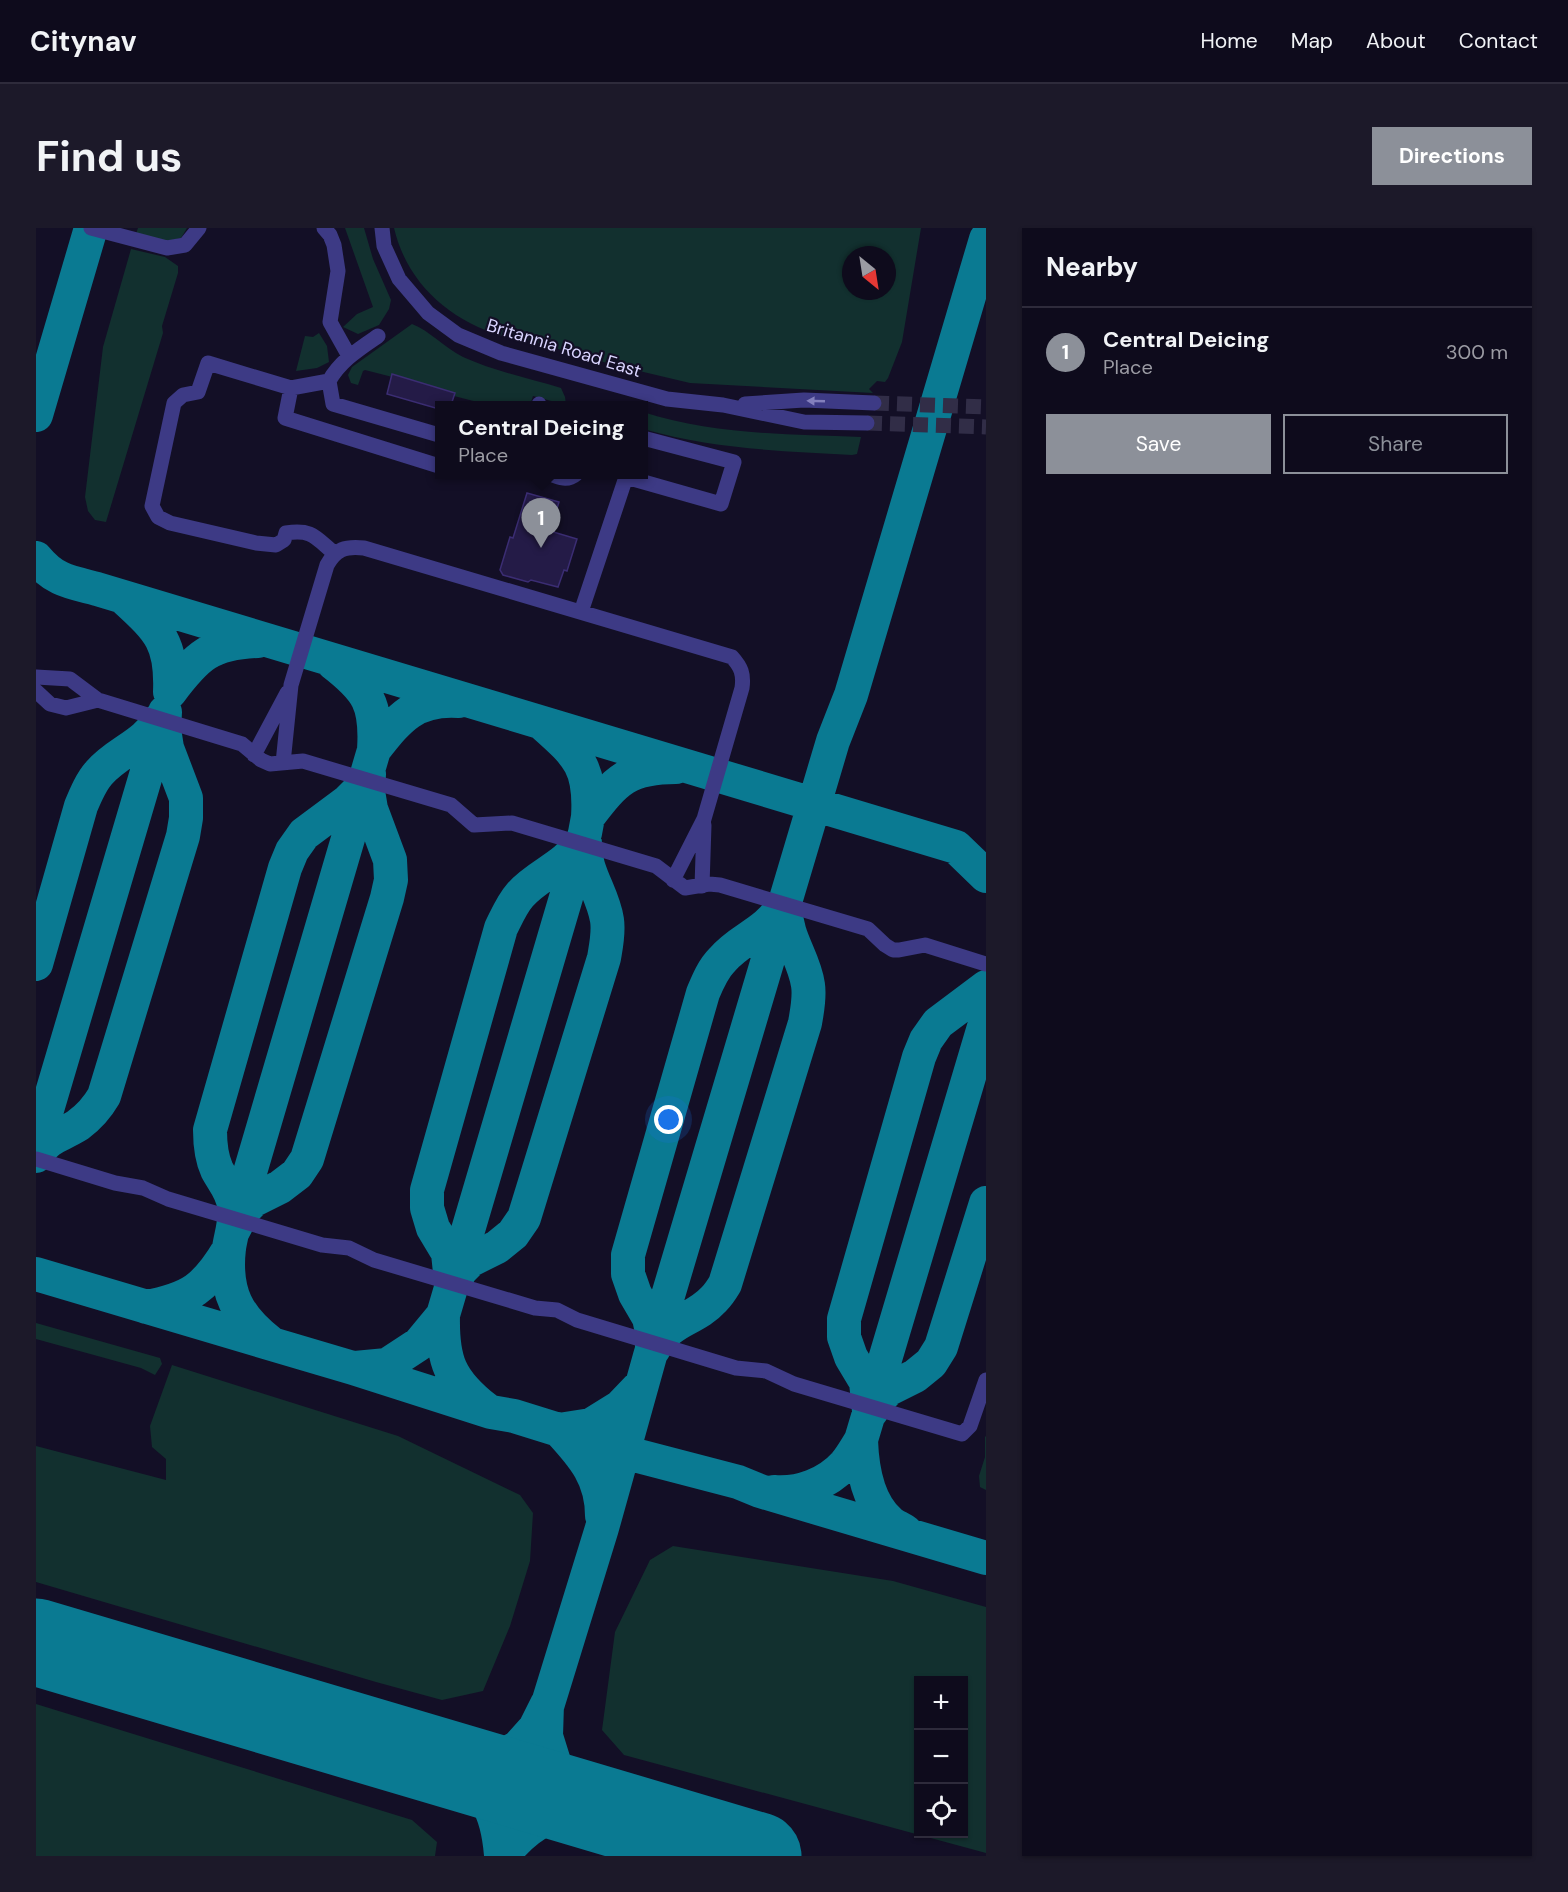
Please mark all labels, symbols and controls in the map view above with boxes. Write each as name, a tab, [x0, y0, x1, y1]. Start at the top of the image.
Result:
text: Citynav	[30, 23, 136, 60]
text: Home	[1200, 27, 1258, 55]
text: Map	[1291, 27, 1333, 55]
text: About	[1366, 27, 1426, 55]
text: Contact	[1459, 27, 1538, 55]
button: Directions	[1372, 127, 1532, 185]
text: Find us	[36, 129, 182, 184]
north arrow	[842, 246, 896, 300]
text: Nearby	[1046, 250, 1138, 284]
street label: Britannia Road East	[484, 313, 644, 383]
text: Central Deicing	[1103, 325, 1269, 354]
text: 1	[1062, 339, 1069, 365]
text: 300 m	[1446, 339, 1508, 365]
text: Place	[1103, 354, 1153, 380]
one-way arrow	[806, 396, 825, 405]
popup	[435, 401, 648, 479]
text: Central Deicing	[458, 413, 625, 442]
button: Save	[1046, 414, 1271, 474]
button: Share	[1283, 414, 1508, 474]
text: Place	[458, 442, 508, 468]
pin: 1	[522, 498, 560, 548]
your location	[654, 1105, 683, 1134]
map controls	[914, 1676, 968, 1838]
button: +	[914, 1676, 968, 1730]
button: −	[914, 1730, 968, 1784]
button: locate	[914, 1784, 968, 1838]

